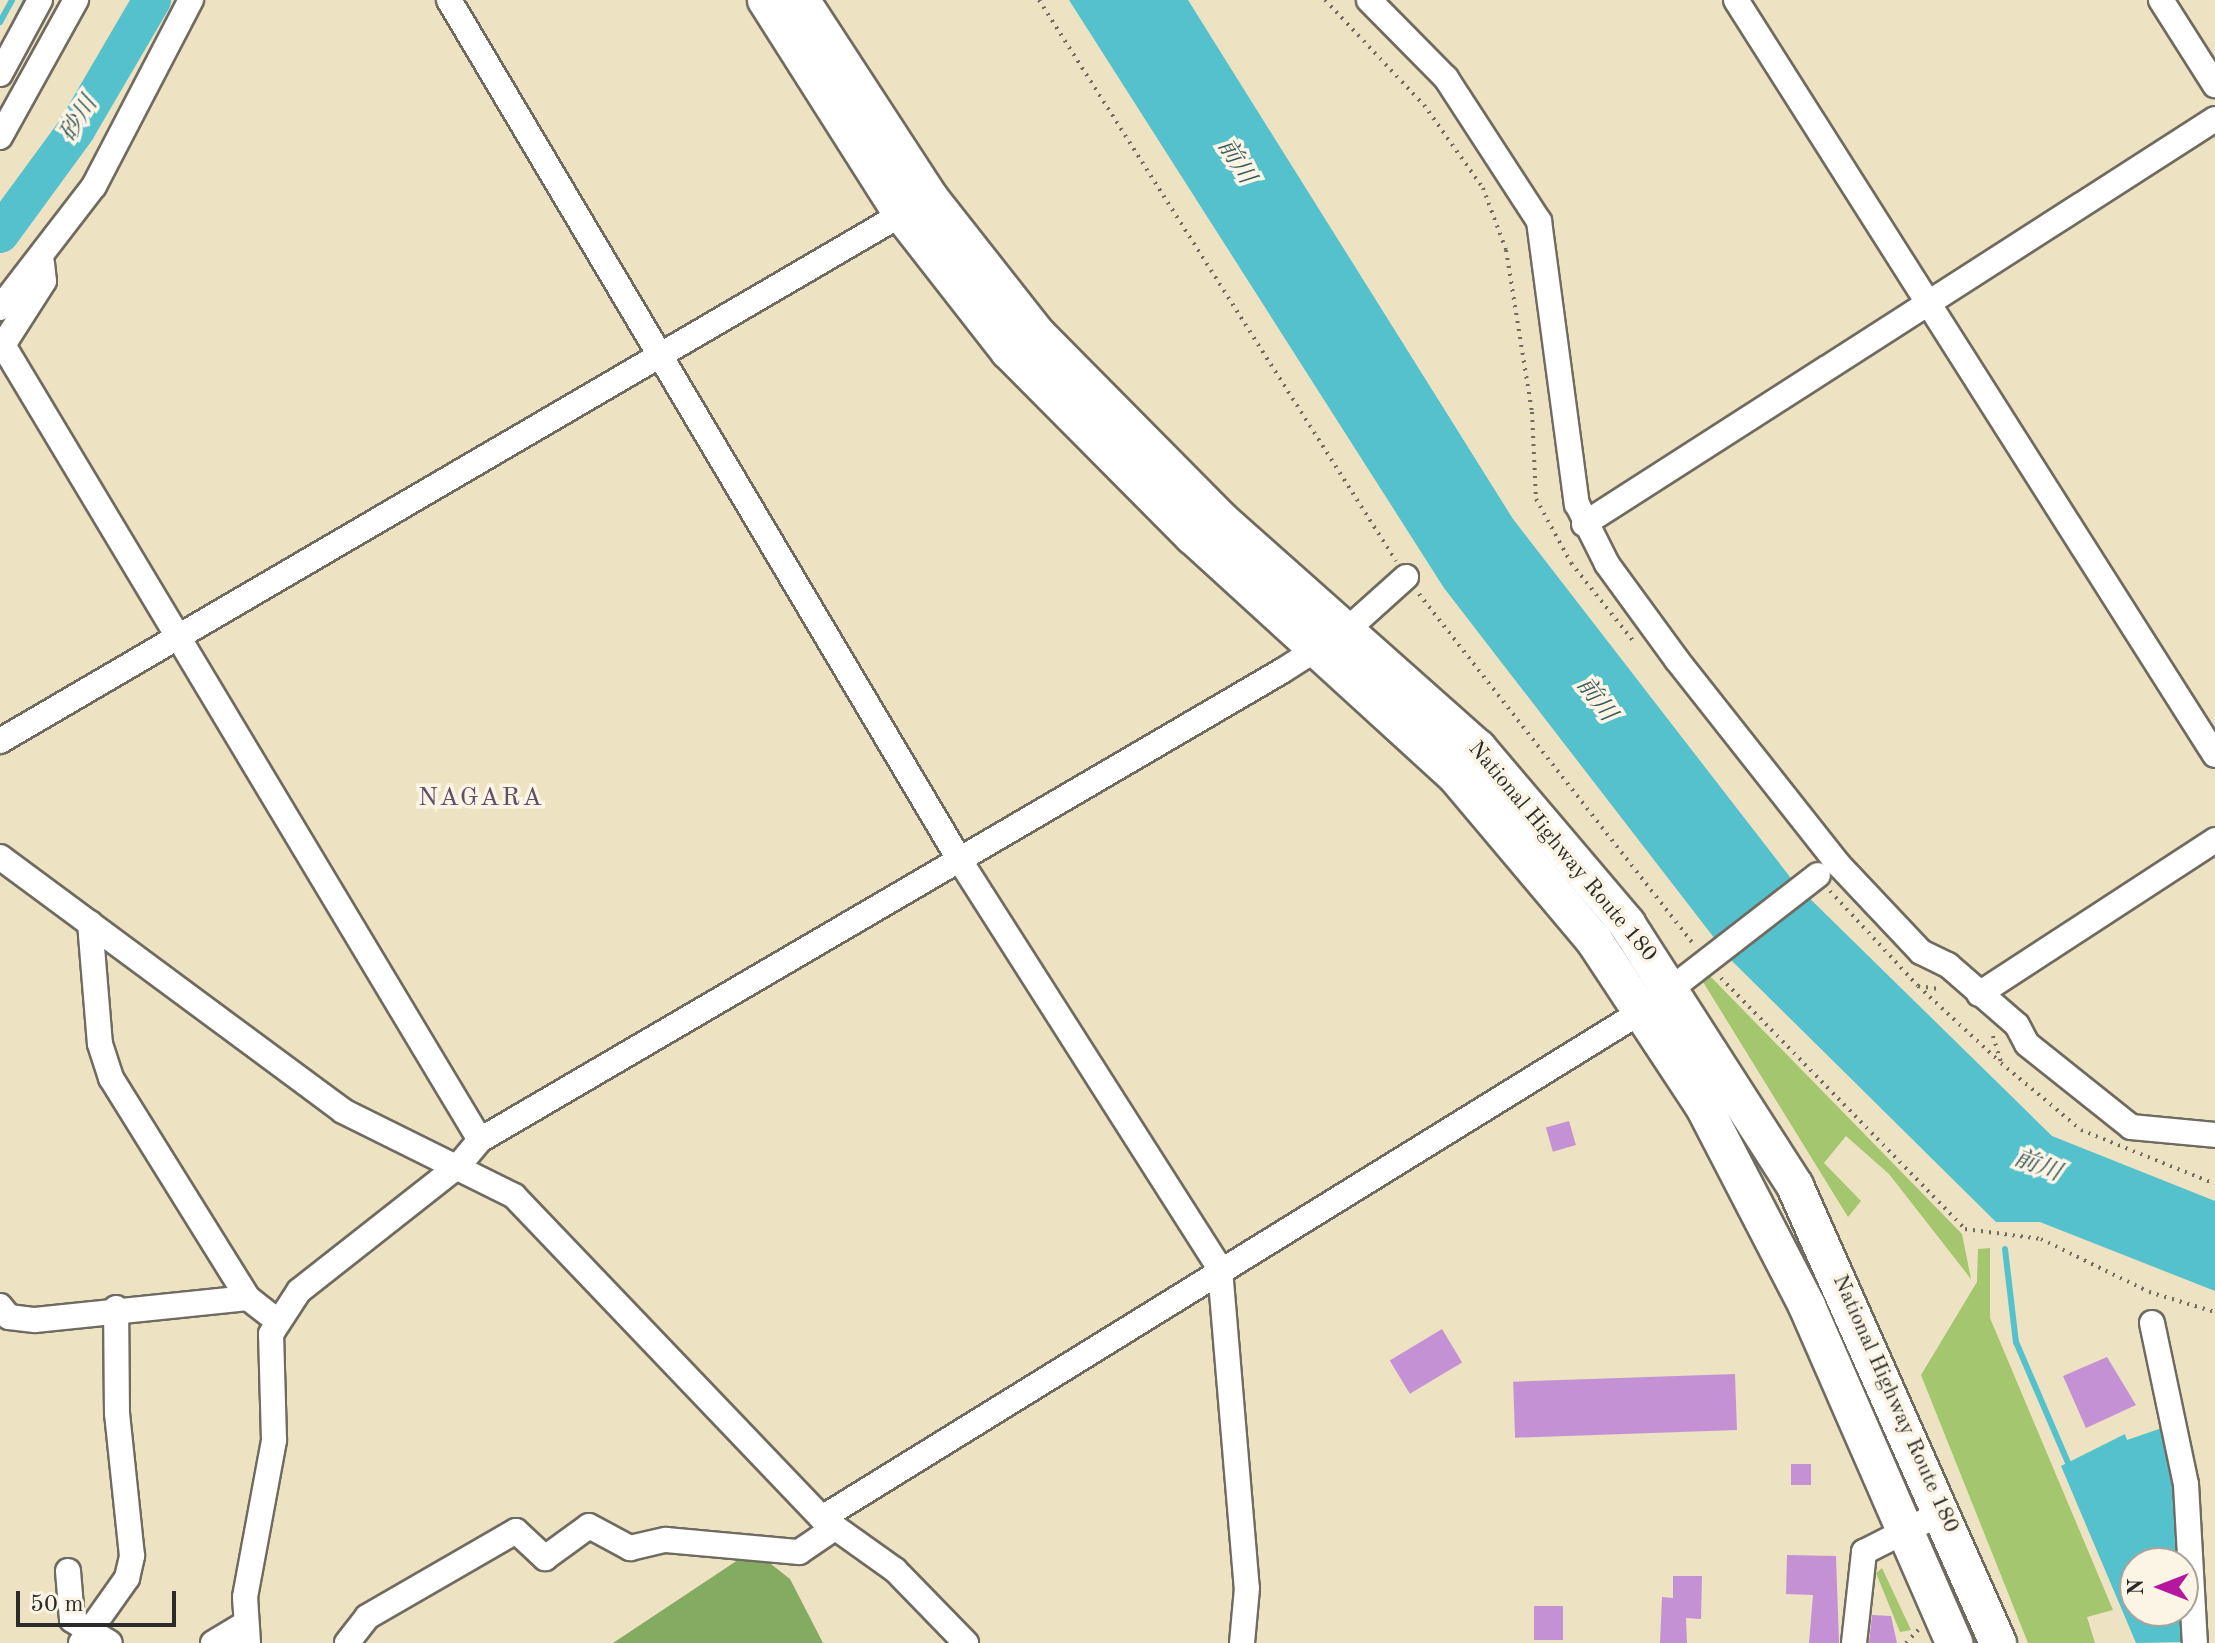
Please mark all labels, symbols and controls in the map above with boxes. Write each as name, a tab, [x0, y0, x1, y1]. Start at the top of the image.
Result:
water label: 砂川	[55, 92, 105, 148]
water label: 前川	[1210, 134, 1260, 190]
water label: 前川	[1569, 672, 1621, 728]
street label: National Highway Route 180	[1462, 736, 1662, 968]
district label: NAGARA	[418, 783, 544, 815]
water label: 前川	[2009, 1145, 2065, 1189]
street label: National Highway Route 180	[1826, 1271, 1964, 1537]
north arrow	[2119, 1547, 2199, 1627]
scale bar	[20, 1575, 180, 1625]
text: N	[2126, 1579, 2148, 1595]
text: 50 m	[30, 1593, 84, 1617]

